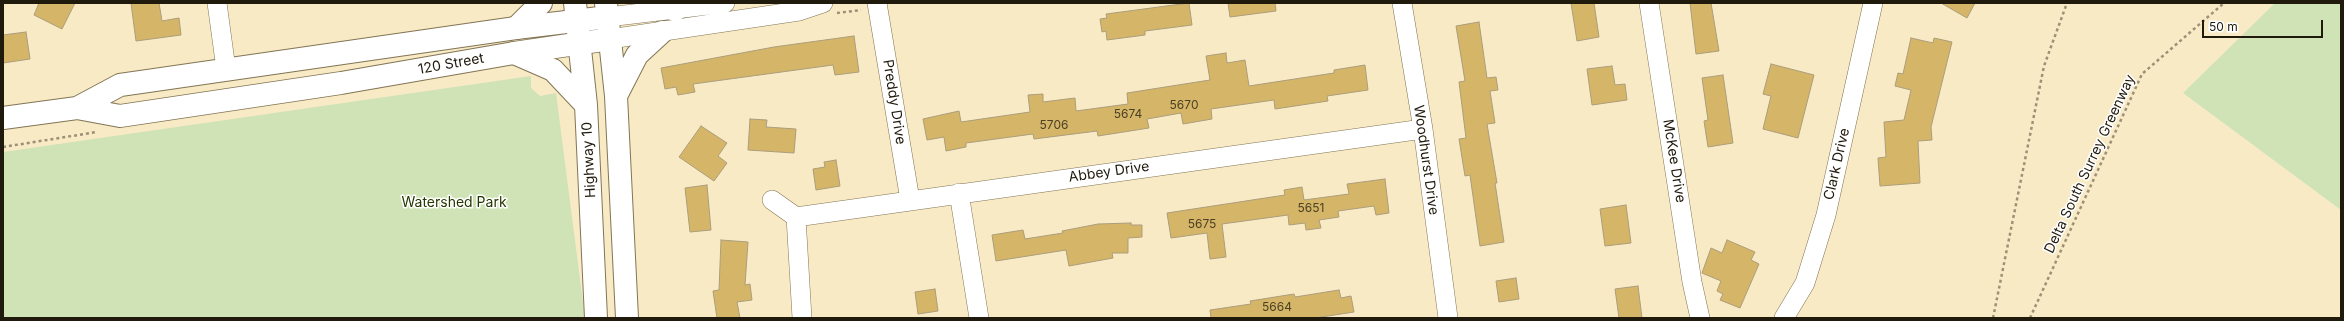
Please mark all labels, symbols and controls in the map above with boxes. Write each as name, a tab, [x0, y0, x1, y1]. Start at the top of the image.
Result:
scale bar	[2204, 12, 2325, 38]
text: 50 m	[2209, 19, 2238, 34]
street label: 120 Street	[417, 50, 485, 78]
street label: Preddy Drive	[879, 58, 909, 146]
street label: Delta South Surrey Greenway	[2041, 72, 2139, 256]
house number: 5670	[1170, 98, 1198, 112]
street label: Woodhurst Drive	[1410, 104, 1442, 216]
house number: 5674	[1114, 107, 1142, 121]
house number: 5706	[1040, 118, 1068, 132]
street label: McKee Drive	[1659, 118, 1689, 204]
street label: Highway 10	[579, 122, 599, 198]
street label: Clark Drive	[1821, 126, 1853, 202]
street label: Abbey Drive	[1068, 158, 1150, 186]
park label: Watershed Park	[401, 195, 507, 211]
house number: 5651	[1298, 201, 1324, 215]
house number: 5675	[1188, 217, 1216, 231]
house number: 5664	[1262, 300, 1292, 314]

